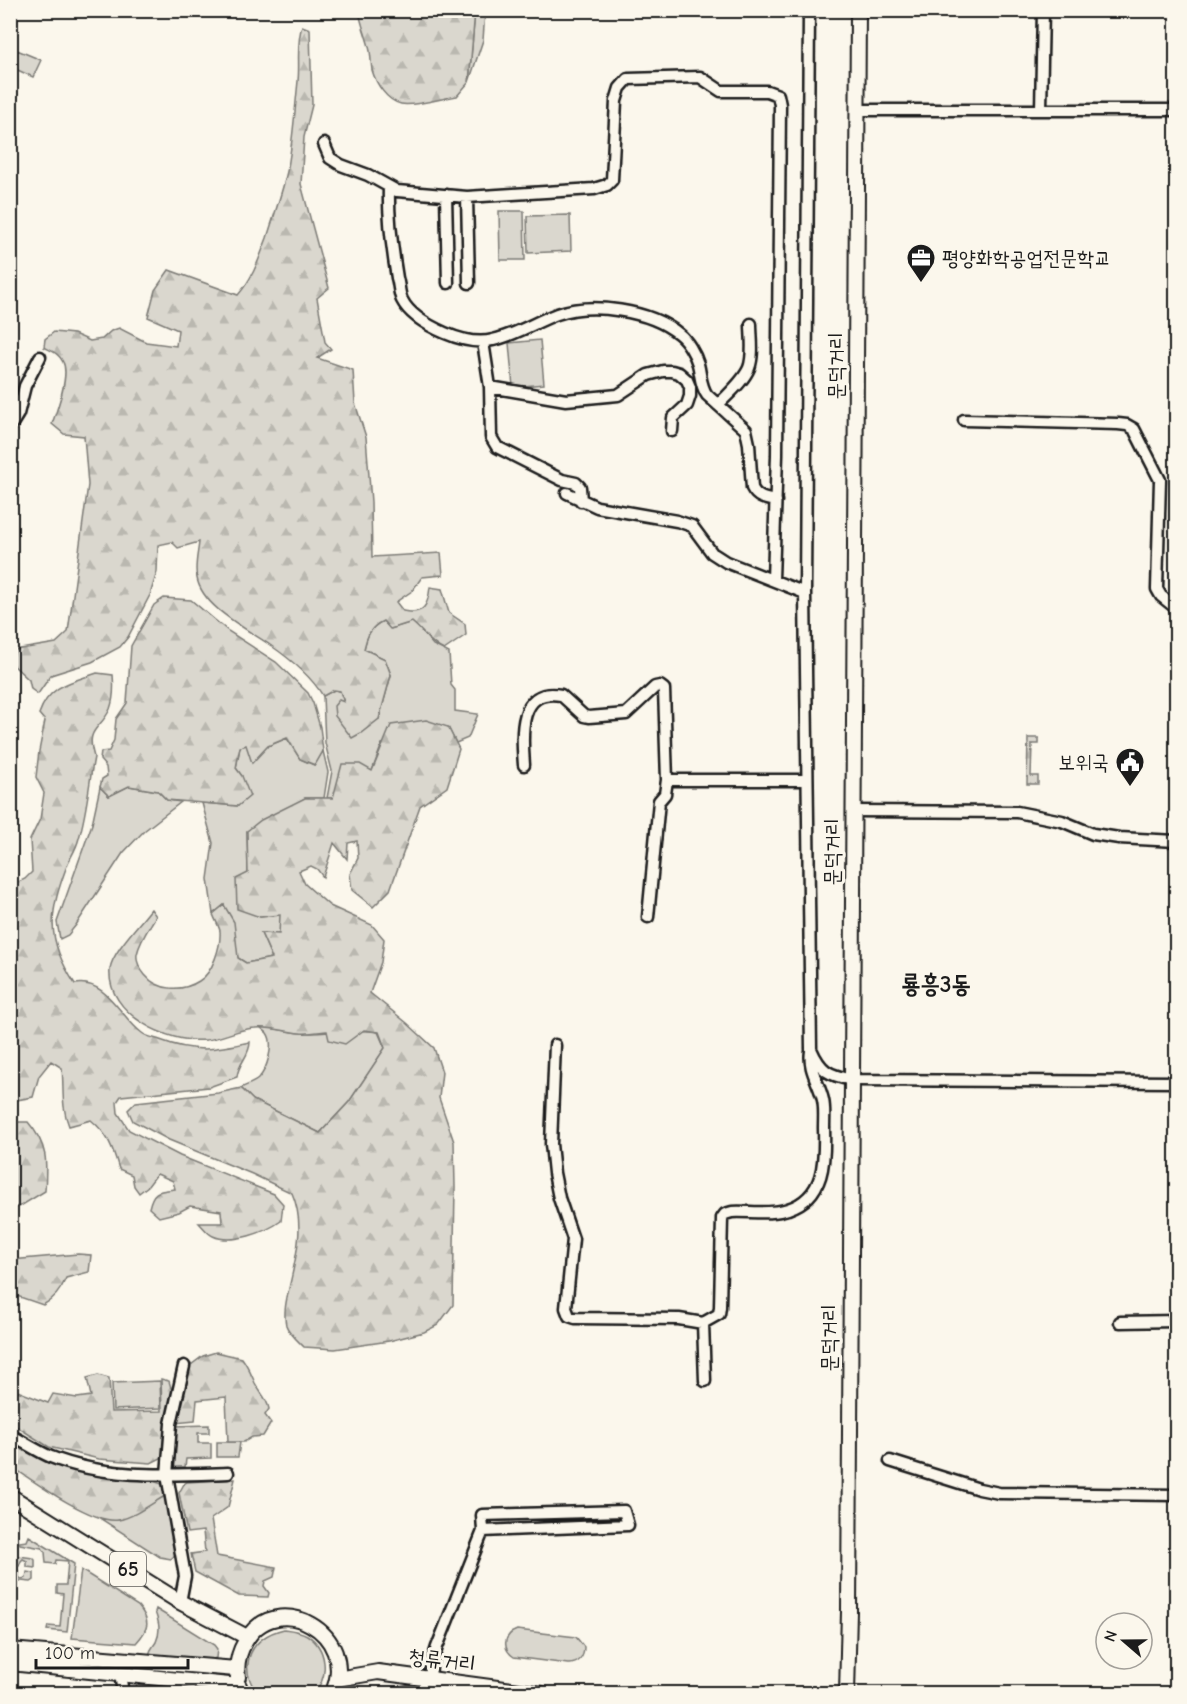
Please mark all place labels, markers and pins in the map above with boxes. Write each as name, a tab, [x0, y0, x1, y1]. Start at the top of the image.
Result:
office icon: 평양화학공업전문학교	[905, 242, 937, 284]
place label: 평양화학공업전문학교	[942, 246, 1111, 270]
public building icon: 보위국	[1114, 746, 1146, 788]
place label: 보위국	[1058, 750, 1109, 774]

